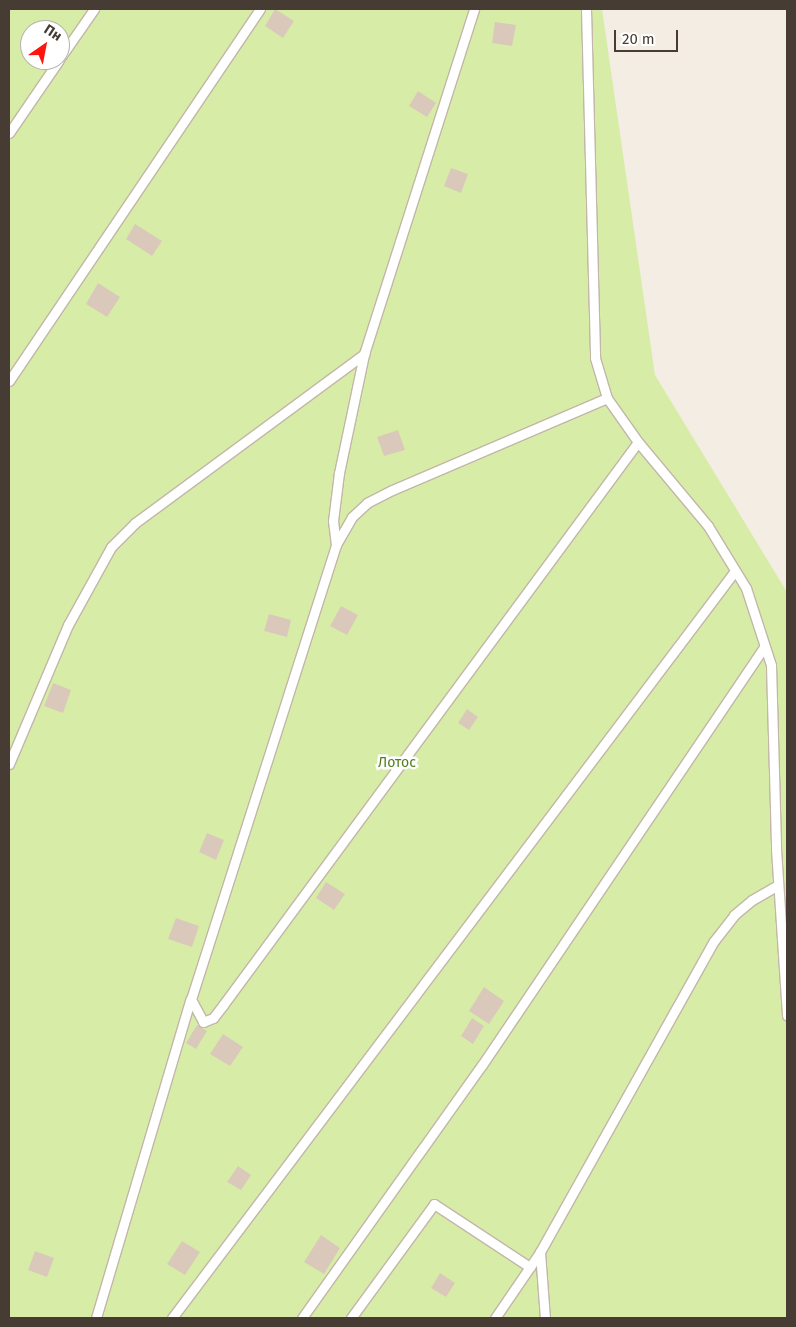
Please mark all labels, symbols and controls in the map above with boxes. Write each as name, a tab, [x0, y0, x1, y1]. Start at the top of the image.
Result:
north arrow	[20, 20, 70, 70]
scale bar	[616, 20, 680, 52]
text: Пн	[41, 21, 65, 45]
text: 20 m	[622, 30, 655, 48]
park label: Лотос	[378, 755, 416, 771]

